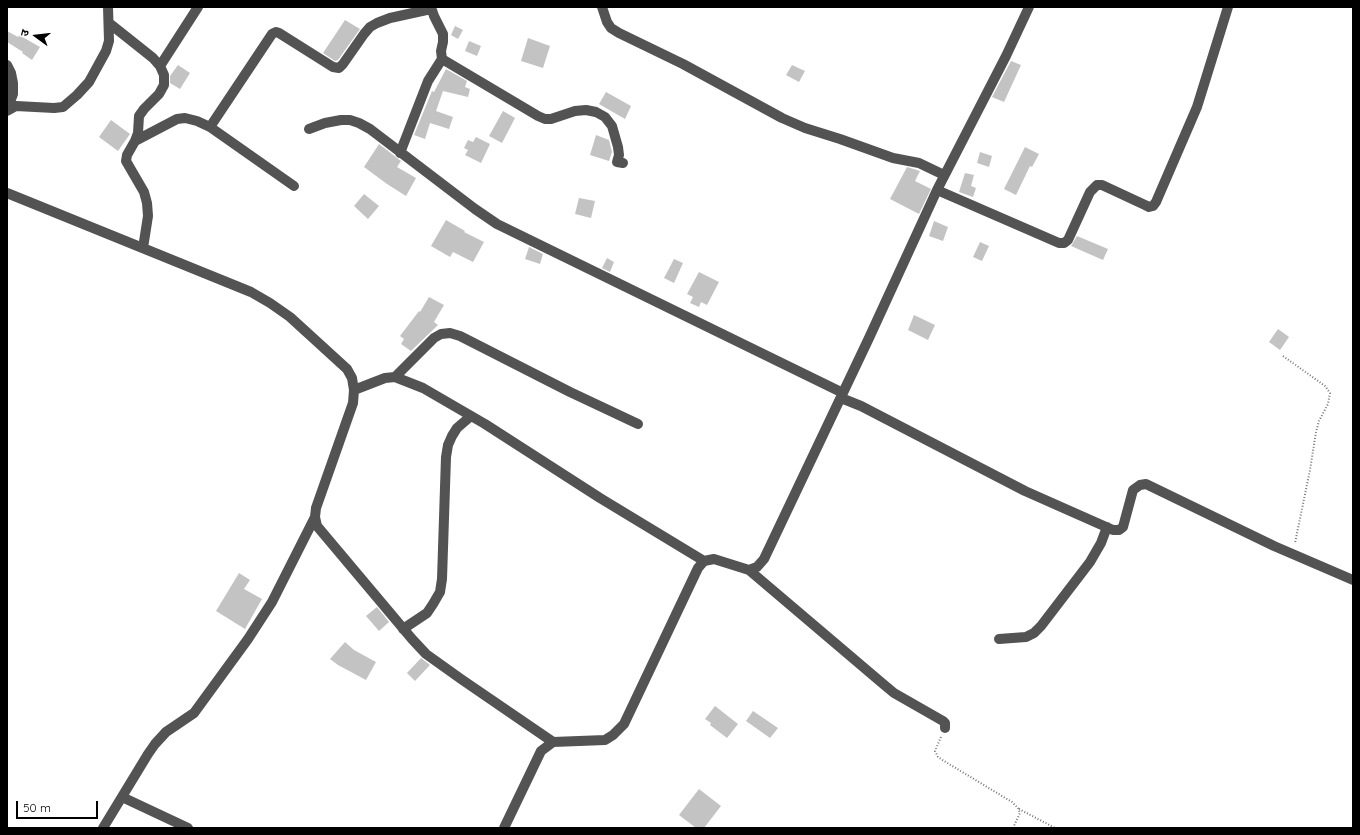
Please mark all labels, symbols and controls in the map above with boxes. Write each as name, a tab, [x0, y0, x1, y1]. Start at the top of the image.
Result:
north arrow	[16, 16, 56, 56]
text: उ	[17, 28, 32, 38]
scale bar	[18, 793, 100, 819]
text: 50 m	[23, 800, 51, 815]

